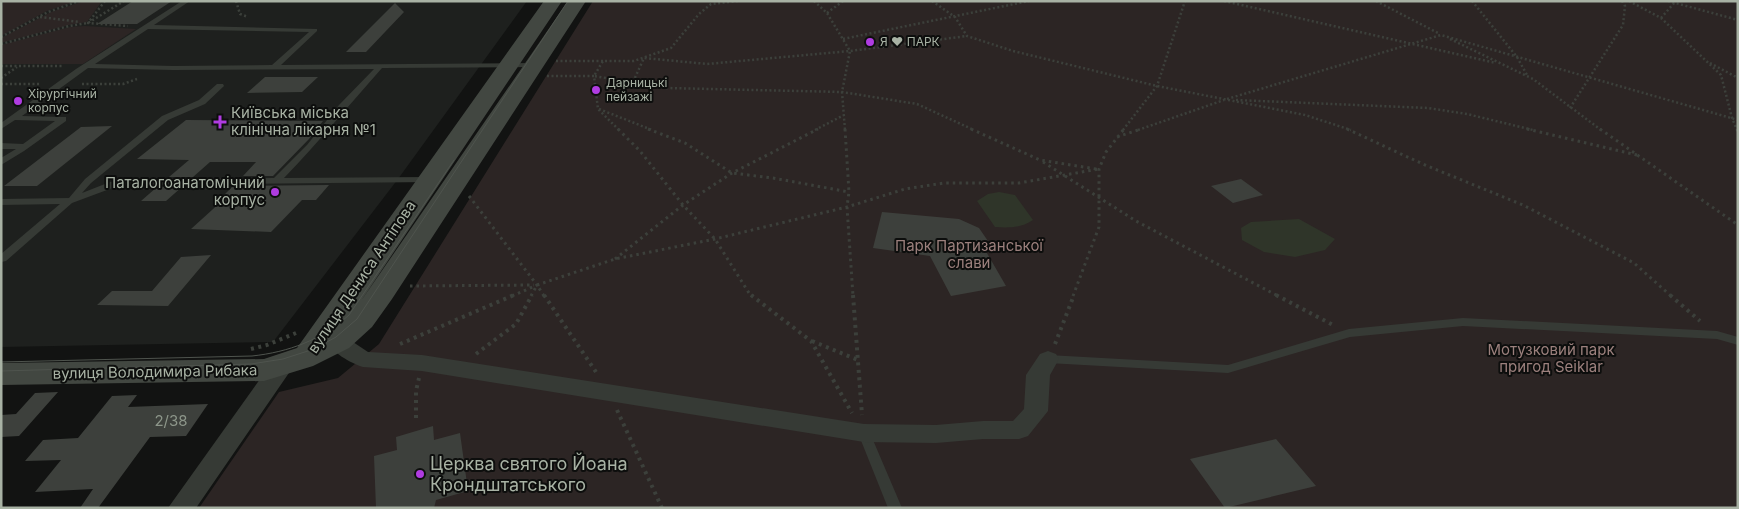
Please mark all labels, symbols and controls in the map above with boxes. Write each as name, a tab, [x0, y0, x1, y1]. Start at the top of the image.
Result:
place label: Я ♥ ПАРК	[880, 34, 940, 49]
marker: Я ♥ ПАРК	[864, 36, 876, 48]
place label: Дарницькі пейзажі	[606, 75, 667, 104]
marker: Дарницькі пейзажі	[590, 84, 602, 96]
place label: Хірургічний корпус	[28, 86, 97, 115]
marker: Хірургічний корпус	[12, 95, 24, 107]
place label: Київська міська клінічна лікарня №1	[231, 103, 376, 139]
marker: Київська міська клінічна лікарня №1	[213, 115, 227, 129]
place label: Паталогоанатомічний корпус	[105, 173, 265, 209]
marker: Паталогоанатомічний корпус	[269, 186, 281, 198]
street label: вулиця Дениса Антіпова	[303, 197, 420, 357]
park label: Парк Партизанської слави	[895, 236, 1044, 272]
park label: Мотузковий парк пригод Seiklar	[1487, 340, 1615, 376]
street label: вулиця Володимира Рибака	[53, 360, 257, 383]
house number: 2/38	[154, 411, 188, 430]
place label: Церква святого Йоана Крондштатського	[430, 452, 628, 495]
marker: Церква святого Йоана Крондштатського	[414, 468, 426, 480]

